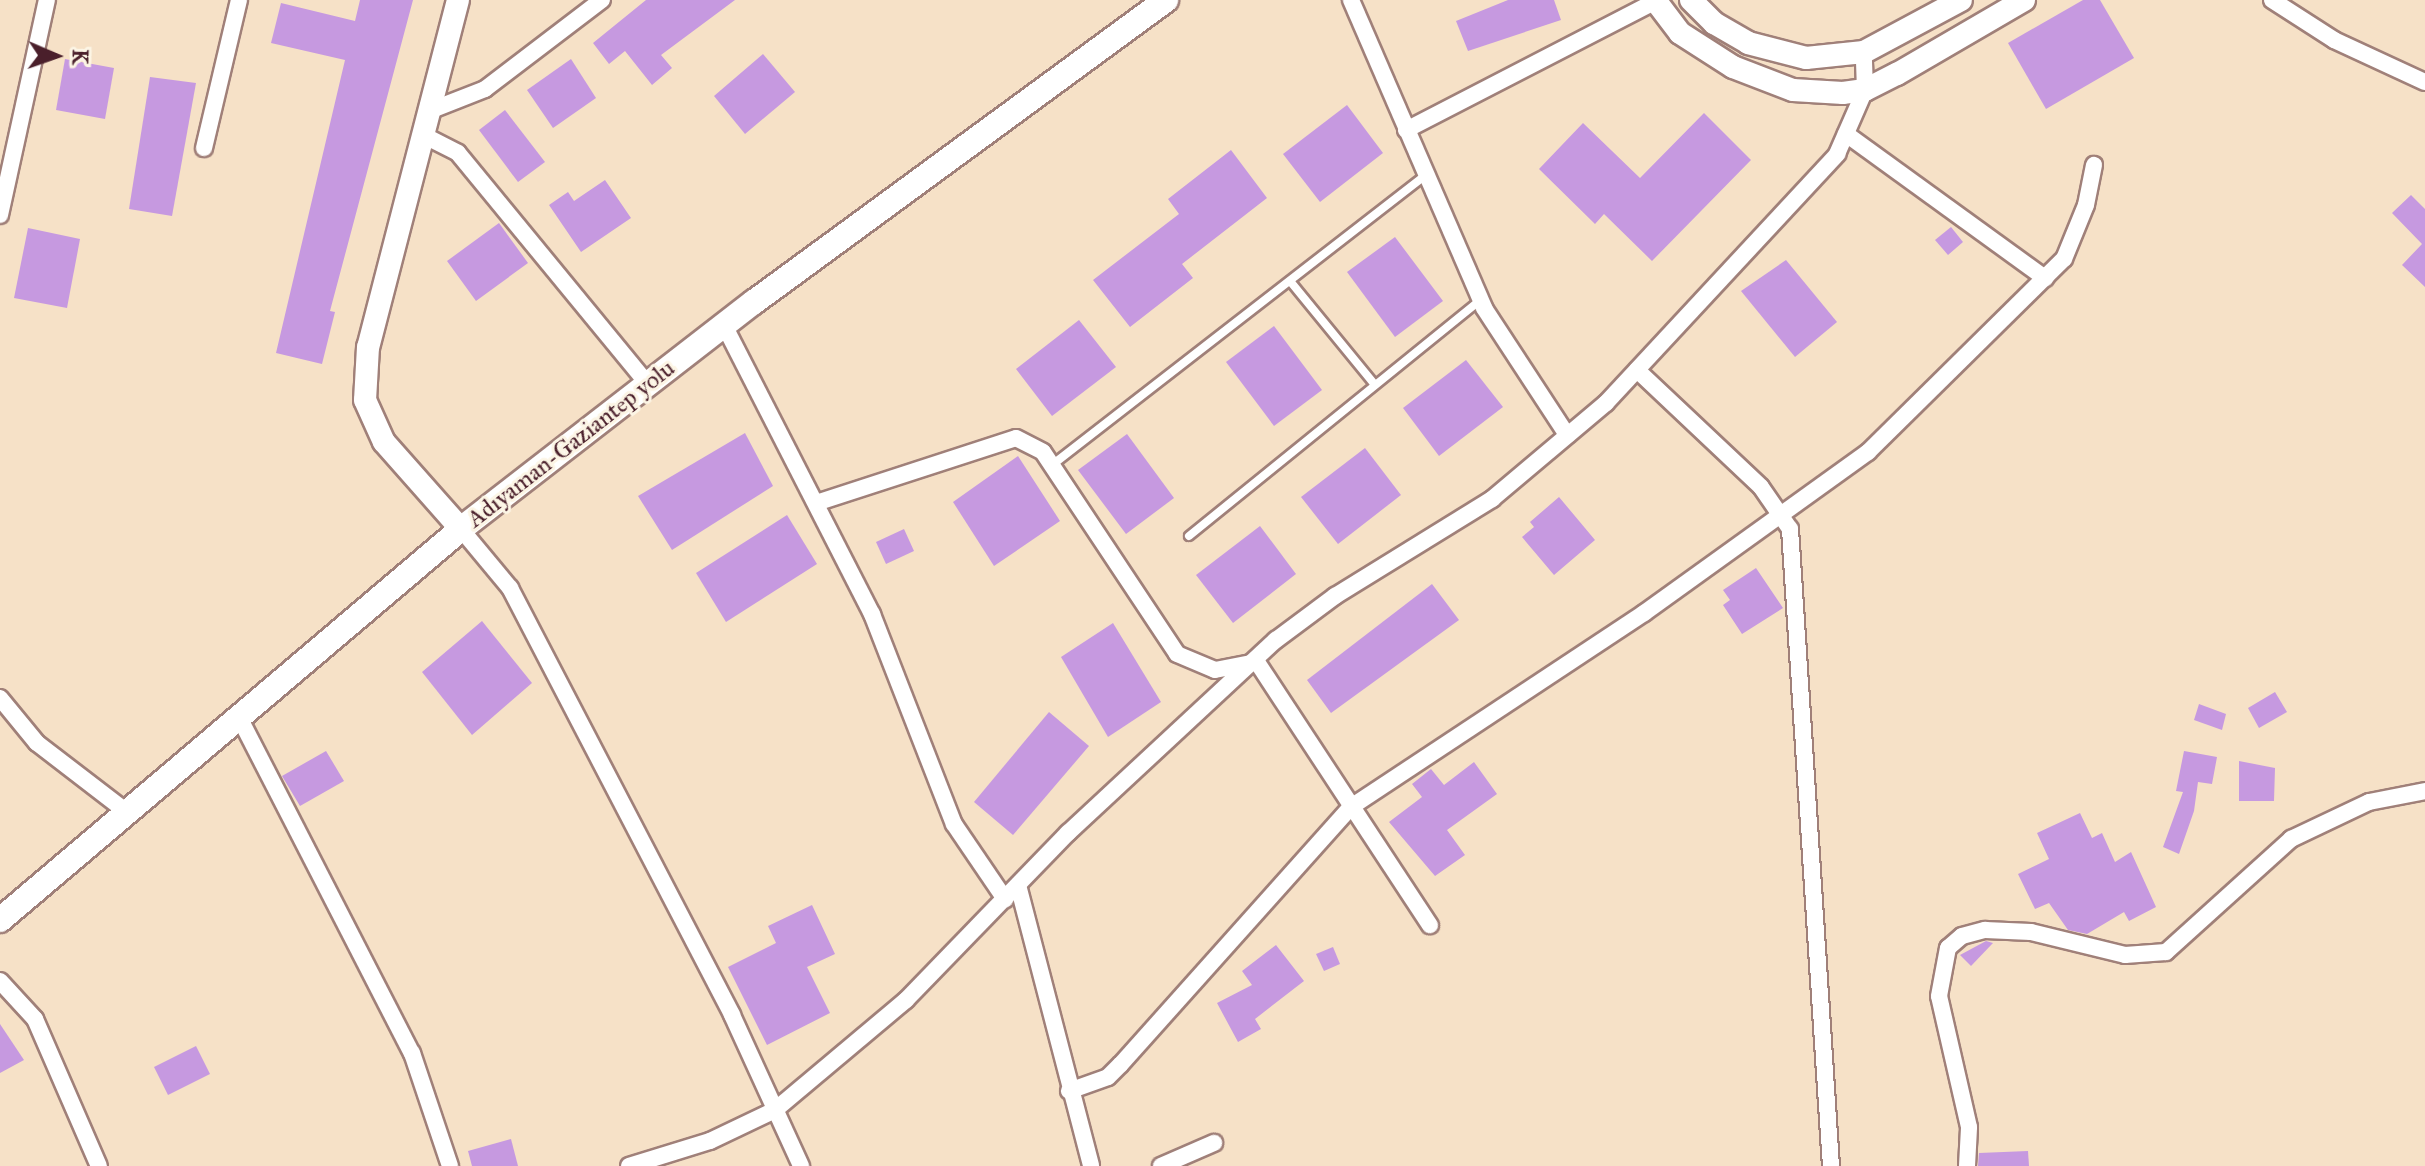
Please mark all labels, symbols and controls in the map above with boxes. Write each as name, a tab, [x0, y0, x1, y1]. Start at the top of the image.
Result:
north arrow	[16, 16, 96, 96]
text: K	[67, 49, 94, 65]
street label: Adıyaman-Gaziantep yolu	[461, 354, 681, 534]

